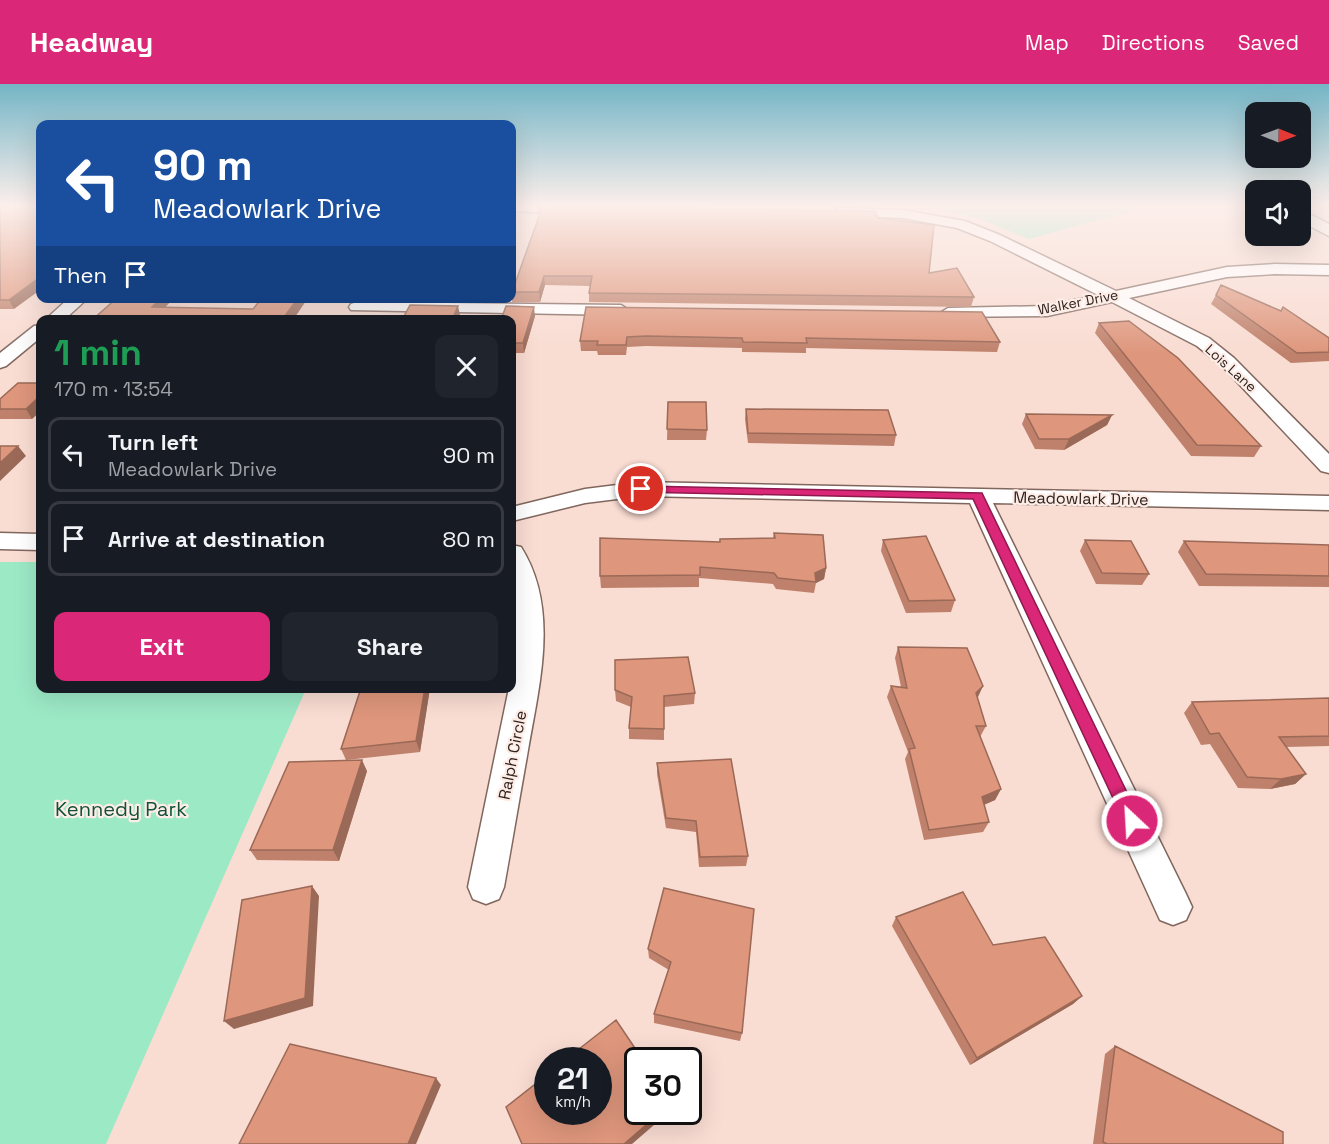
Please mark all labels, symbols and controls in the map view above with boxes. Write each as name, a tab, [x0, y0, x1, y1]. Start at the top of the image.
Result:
text: Headway	[30, 24, 153, 60]
text: Map	[1025, 29, 1069, 56]
text: Directions	[1102, 29, 1205, 56]
text: Saved	[1238, 29, 1299, 56]
north arrow	[1245, 102, 1311, 168]
map controls	[1245, 102, 1311, 246]
text: 90 m	[153, 139, 253, 192]
icon: left	[54, 144, 132, 222]
button: sound	[1245, 180, 1311, 246]
text: Meadowlark Drive	[153, 191, 381, 226]
icon: arrive	[119, 258, 152, 291]
text: Then	[54, 261, 107, 289]
street label: Walker Drive	[1036, 285, 1120, 319]
text: 1 min	[54, 330, 142, 376]
button: close	[435, 335, 498, 398]
street label: Lois Lane	[1201, 340, 1261, 396]
text: 170 m · 13:54	[54, 376, 173, 402]
text: Turn left	[108, 428, 198, 456]
icon: left	[57, 438, 90, 471]
text: 90 m	[443, 441, 495, 469]
text: Meadowlark Drive	[108, 456, 277, 482]
pin	[615, 463, 666, 514]
icon: arrive	[624, 472, 657, 505]
street label: Meadowlark Drive	[1013, 487, 1149, 510]
icon: arrive	[57, 522, 90, 555]
text: Arrive at destination	[108, 525, 325, 553]
text: 80 m	[443, 525, 495, 553]
button: Exit	[54, 612, 270, 681]
button: Share	[282, 612, 498, 681]
street label: Ralph Circle	[494, 709, 531, 801]
position arrow	[1100, 789, 1164, 853]
park label: Kennedy Park	[55, 796, 187, 822]
speed limit sign: 30	[624, 1047, 702, 1125]
text: 21	[557, 1059, 589, 1098]
text: km/h	[555, 1092, 591, 1111]

